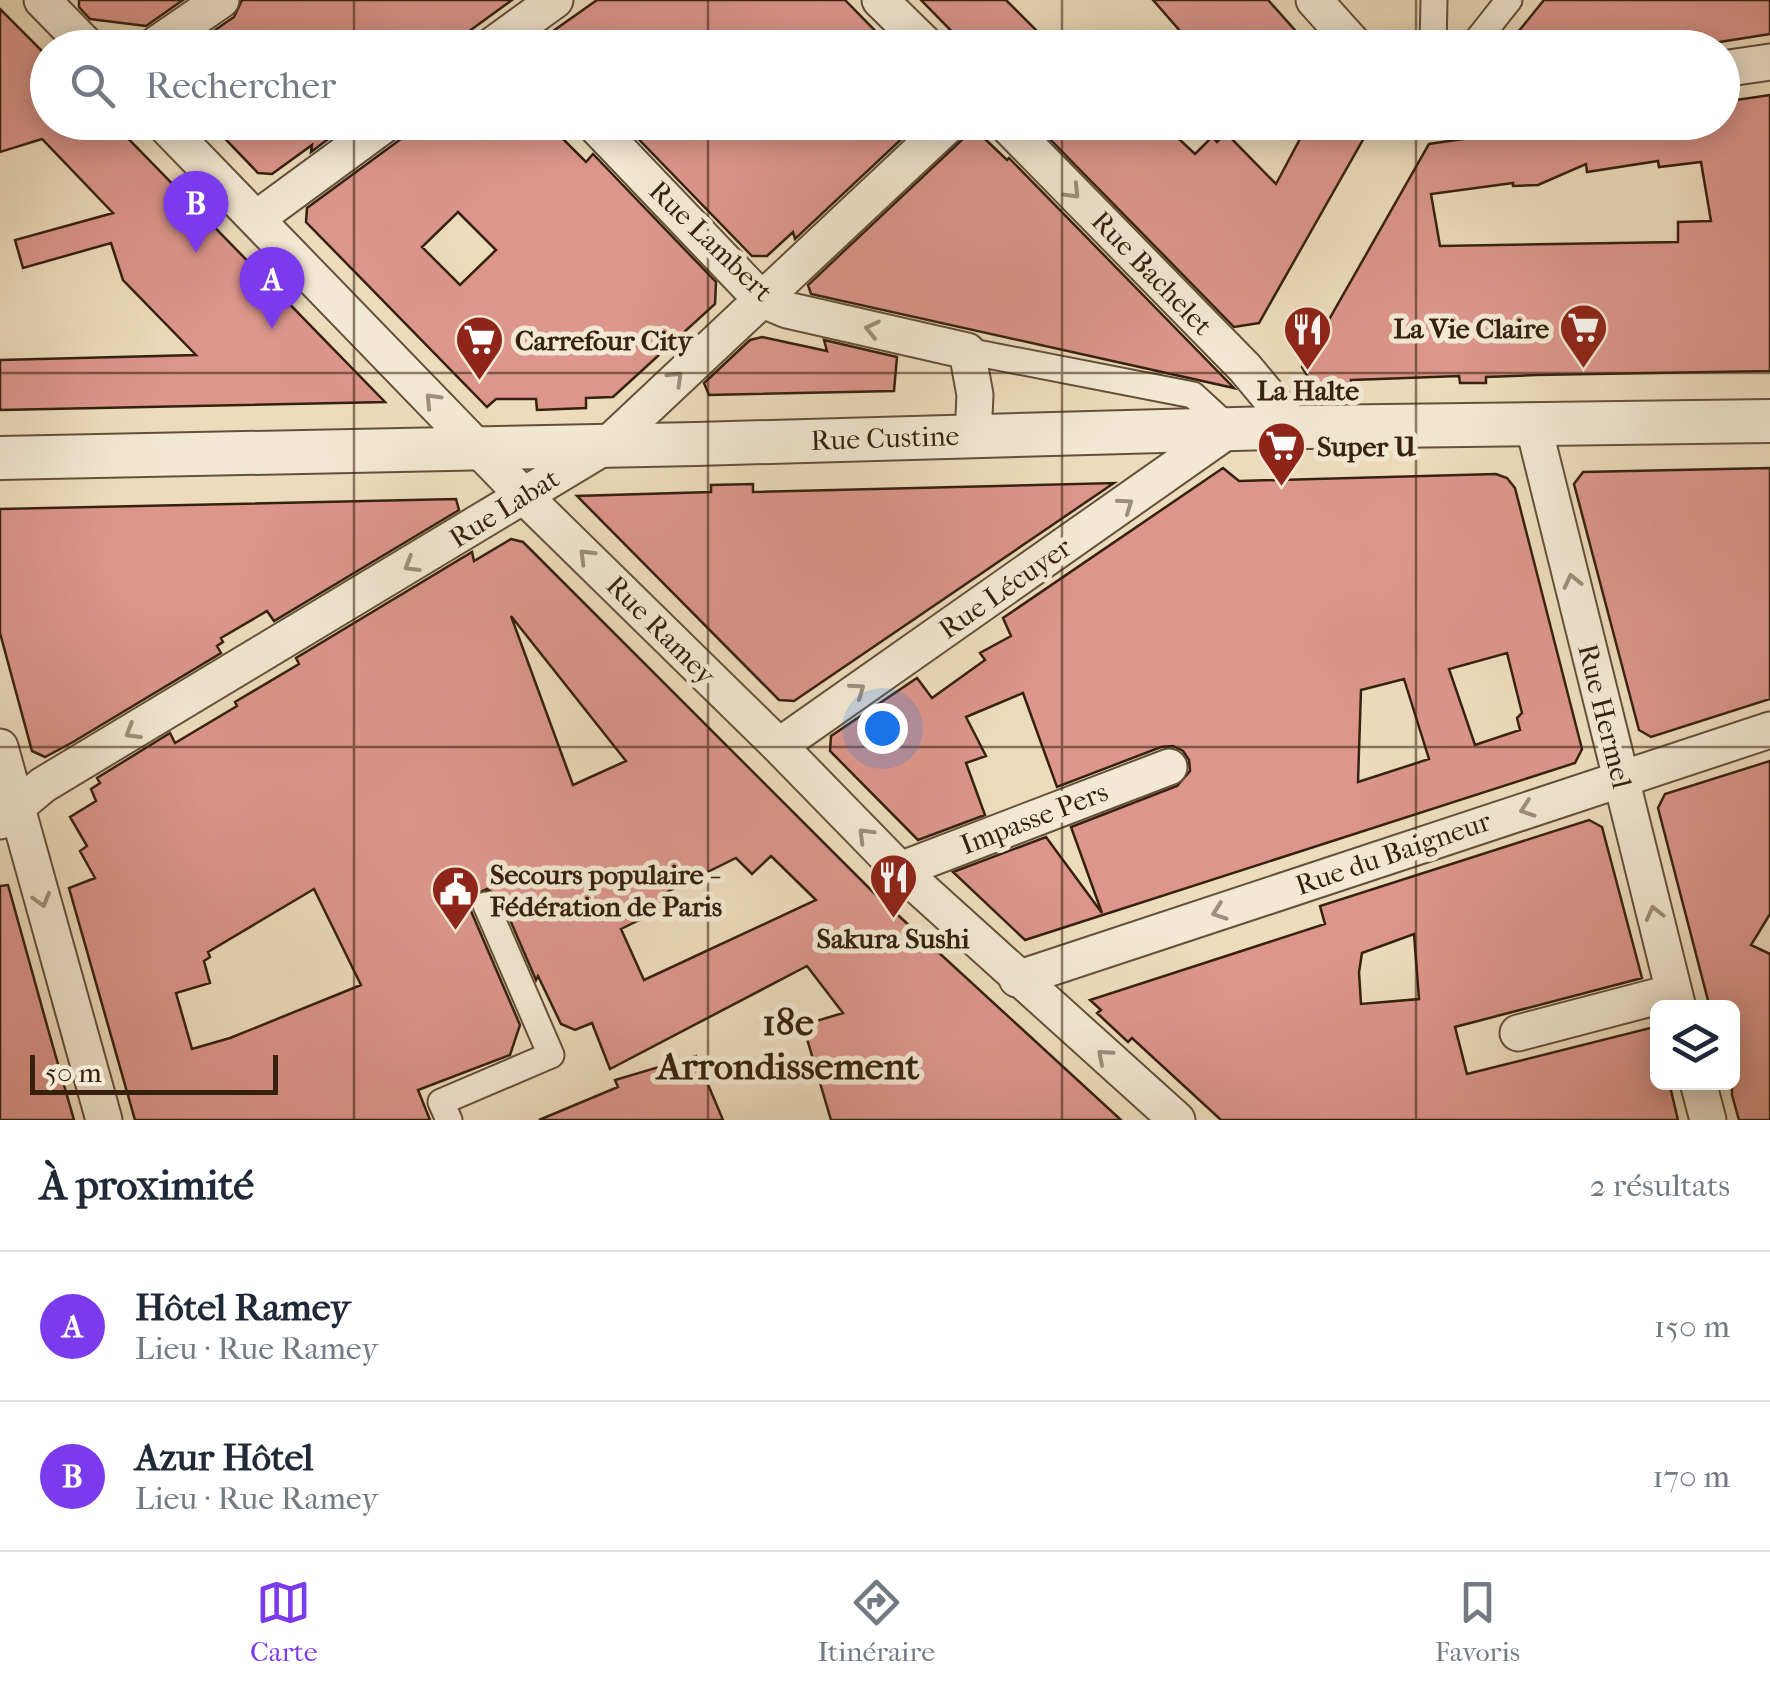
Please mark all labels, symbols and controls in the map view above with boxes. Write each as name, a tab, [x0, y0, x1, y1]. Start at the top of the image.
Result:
search box	[30, 30, 1740, 140]
icon: search	[65, 58, 120, 113]
text: Rechercher	[145, 63, 336, 108]
pin: B	[164, 170, 228, 253]
street label: Rue Lambert	[642, 174, 780, 308]
one-way arrow	[1061, 181, 1079, 199]
street label: Rue Bachelet	[1085, 204, 1219, 342]
pin: A	[240, 246, 304, 329]
supermarket icon: La Vie Claire	[1558, 302, 1610, 370]
restaurant icon: La Halte	[1282, 304, 1334, 372]
place label: La Vie Claire	[1394, 312, 1549, 345]
supermarket icon: Carrefour City	[454, 314, 506, 382]
one-way arrow	[864, 320, 881, 341]
place label: Carrefour City	[515, 324, 694, 357]
one-way arrow	[665, 372, 683, 390]
place label: La Halte	[1257, 374, 1359, 407]
one-way arrow	[426, 394, 444, 412]
street label: Rue Custine	[810, 419, 960, 457]
supermarket icon: Super U	[1256, 420, 1308, 488]
place label: Super U	[1317, 430, 1416, 463]
street label: Rue Labat	[443, 461, 565, 555]
one-way arrow	[1114, 499, 1133, 517]
street label: Rue Lécuyer	[932, 530, 1078, 646]
one-way arrow	[580, 550, 598, 568]
one-way arrow	[404, 553, 422, 572]
street label: Rue Ramey	[600, 569, 723, 692]
one-way arrow	[1563, 572, 1584, 589]
street label: Rue Hermel	[1571, 640, 1639, 792]
one-way arrow	[847, 684, 866, 702]
your location	[857, 703, 908, 754]
one-way arrow	[125, 720, 143, 739]
street label: Impasse Pers	[956, 775, 1112, 861]
one-way arrow	[1520, 797, 1537, 817]
street label: Rue du Baigneur	[1291, 804, 1495, 902]
one-way arrow	[859, 829, 877, 847]
restaurant icon: Sakura Sushi	[867, 852, 919, 920]
place label: Secours populaire - Fédération de Paris	[490, 858, 722, 923]
public building icon: Secours populaire - Fédération de Paris	[429, 864, 481, 932]
one-way arrow	[30, 891, 51, 908]
one-way arrow	[1211, 900, 1228, 920]
one-way arrow	[1645, 905, 1666, 922]
place label: Sakura Sushi	[817, 922, 970, 955]
district label: 18e Arrondissement	[655, 1000, 919, 1089]
map controls	[1650, 1000, 1740, 1090]
button: layers	[1650, 1000, 1740, 1090]
one-way arrow	[1097, 1049, 1116, 1067]
scale bar	[30, 1050, 278, 1094]
text: 50 m	[45, 1056, 102, 1089]
text: À proximité	[40, 1161, 254, 1210]
text: 2 résultats	[1589, 1167, 1730, 1204]
text: Hôtel Ramey	[135, 1285, 350, 1330]
text: A	[62, 1308, 83, 1345]
text: 150 m	[1654, 1308, 1730, 1345]
text: Lieu · Rue Ramey	[135, 1330, 378, 1367]
text: Azur Hôtel	[135, 1435, 314, 1480]
text: B	[62, 1458, 83, 1495]
text: 170 m	[1652, 1458, 1730, 1495]
text: Lieu · Rue Ramey	[135, 1480, 378, 1517]
tab: Carte	[250, 1575, 318, 1668]
tab: Itinéraire	[817, 1575, 935, 1668]
tab: Favoris	[1435, 1575, 1520, 1668]

